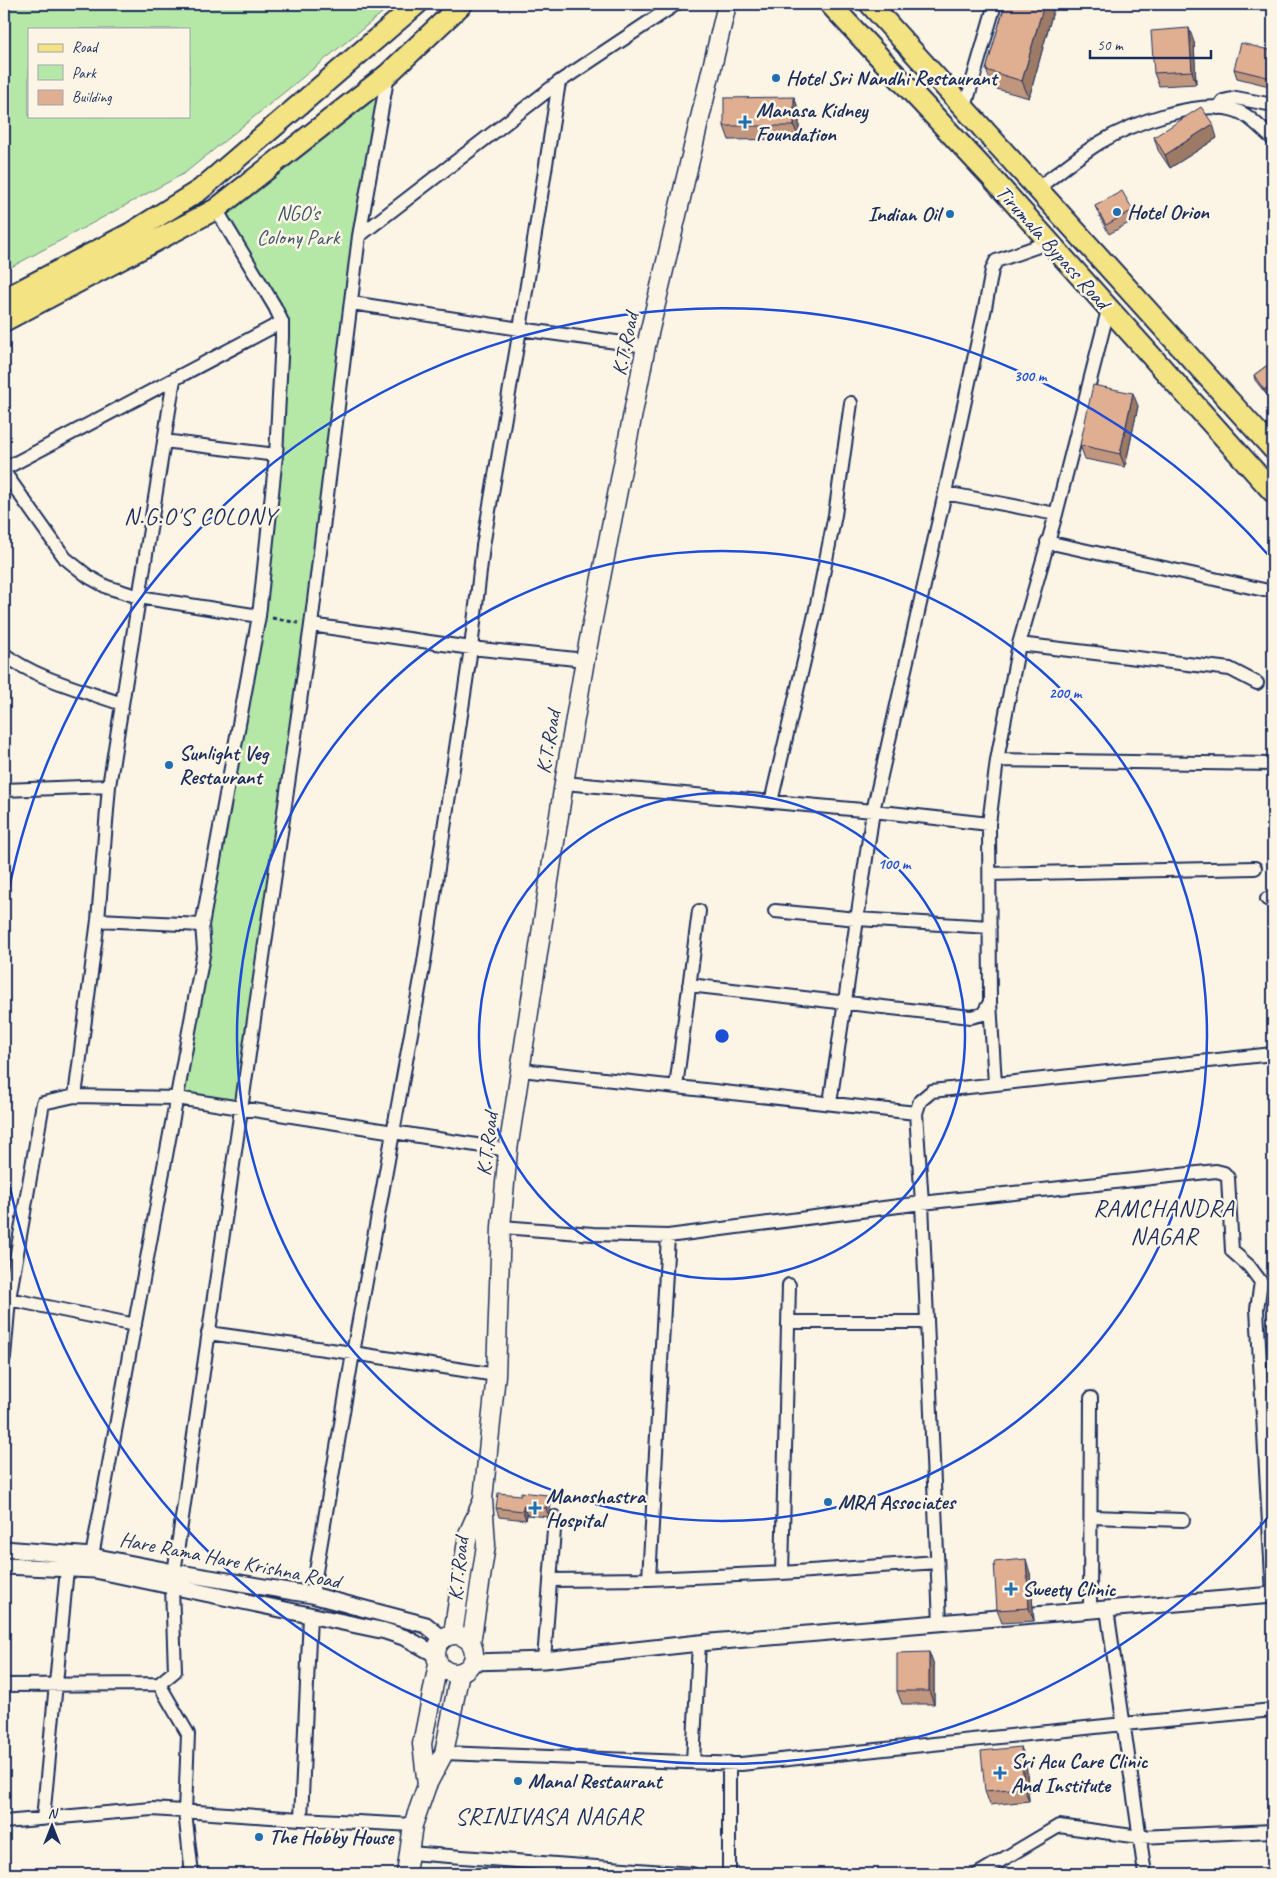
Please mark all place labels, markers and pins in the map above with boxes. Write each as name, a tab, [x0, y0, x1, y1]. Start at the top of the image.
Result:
place label: Hotel Sri Nandhi Restaurant	[786, 65, 1000, 91]
marker: Hotel Sri Nandhi Restaurant	[770, 72, 782, 84]
place label: Manasa Kidney Foundation	[756, 97, 869, 147]
marker: Manasa Kidney Foundation	[738, 115, 752, 129]
place label: Hotel Orion	[1127, 199, 1210, 225]
place label: Indian Oil	[868, 201, 944, 227]
marker: Hotel Orion	[1111, 206, 1123, 218]
marker: Indian Oil	[944, 208, 956, 220]
place label: Sunlight Veg Restaurant	[179, 740, 271, 790]
marker: Sunlight Veg Restaurant	[163, 759, 175, 771]
centre of rings	[713, 1027, 731, 1045]
place label: Manoshastra Hospital	[546, 1483, 647, 1533]
place label: MRA Associates	[838, 1489, 958, 1515]
marker: MRA Associates	[822, 1496, 834, 1508]
marker: Manoshastra Hospital	[528, 1501, 542, 1515]
place label: Sweety Clinic	[1022, 1576, 1117, 1602]
marker: Sweety Clinic	[1004, 1582, 1018, 1596]
place label: Sri Acu Care Clinic And Institute	[1011, 1748, 1149, 1798]
marker: Sri Acu Care Clinic And Institute	[993, 1766, 1007, 1780]
place label: Manal Restaurant	[528, 1768, 664, 1794]
marker: Manal Restaurant	[512, 1775, 524, 1787]
place label: The Hobby House	[269, 1824, 395, 1850]
marker: The Hobby House	[253, 1831, 265, 1843]

